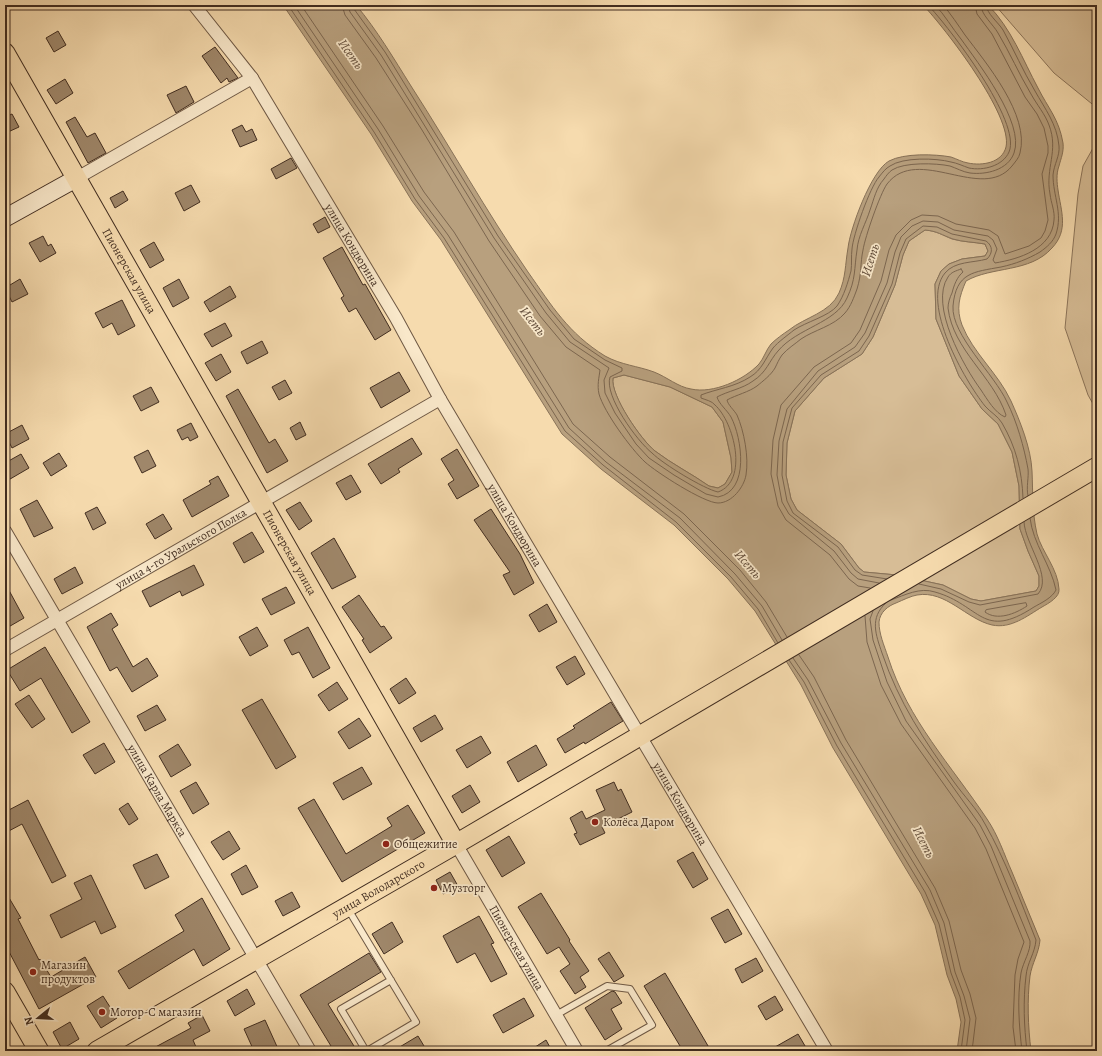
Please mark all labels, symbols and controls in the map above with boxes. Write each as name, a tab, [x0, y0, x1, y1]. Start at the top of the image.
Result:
water label: Исеть	[335, 36, 368, 73]
street label: улица Кондюрина	[321, 200, 383, 290]
street label: Пионерская улица	[99, 225, 160, 317]
water label: Исеть	[857, 241, 883, 278]
water label: Исеть	[516, 303, 550, 340]
street label: улица Кондюрина	[483, 480, 546, 570]
street label: улица 4-го Уральского Полка	[112, 504, 250, 593]
street label: Пионерская улица	[259, 507, 321, 599]
water label: Исеть	[731, 546, 766, 583]
street label: улица Карла Маркса	[123, 740, 191, 840]
street label: улица Кондюрина	[649, 758, 711, 849]
place label: Колёса Даром	[603, 814, 674, 830]
marker: Колёса Даром	[590, 817, 600, 827]
water label: Исеть	[909, 823, 939, 861]
place label: Общежитие	[394, 836, 458, 852]
marker: Общежитие	[381, 839, 391, 849]
street label: улица Володарского	[328, 856, 428, 922]
place label: Музторг	[442, 880, 485, 896]
marker: Музторг	[429, 883, 439, 893]
street label: Пионерская улица	[485, 902, 548, 993]
place label: Магазин продуктов	[41, 957, 95, 987]
marker: Магазин продуктов	[28, 967, 38, 977]
north arrow	[18, 998, 58, 1038]
place label: Мотор-С магазин	[110, 1004, 201, 1020]
marker: Мотор-С магазин	[97, 1007, 107, 1017]
text: N	[21, 1015, 37, 1027]

